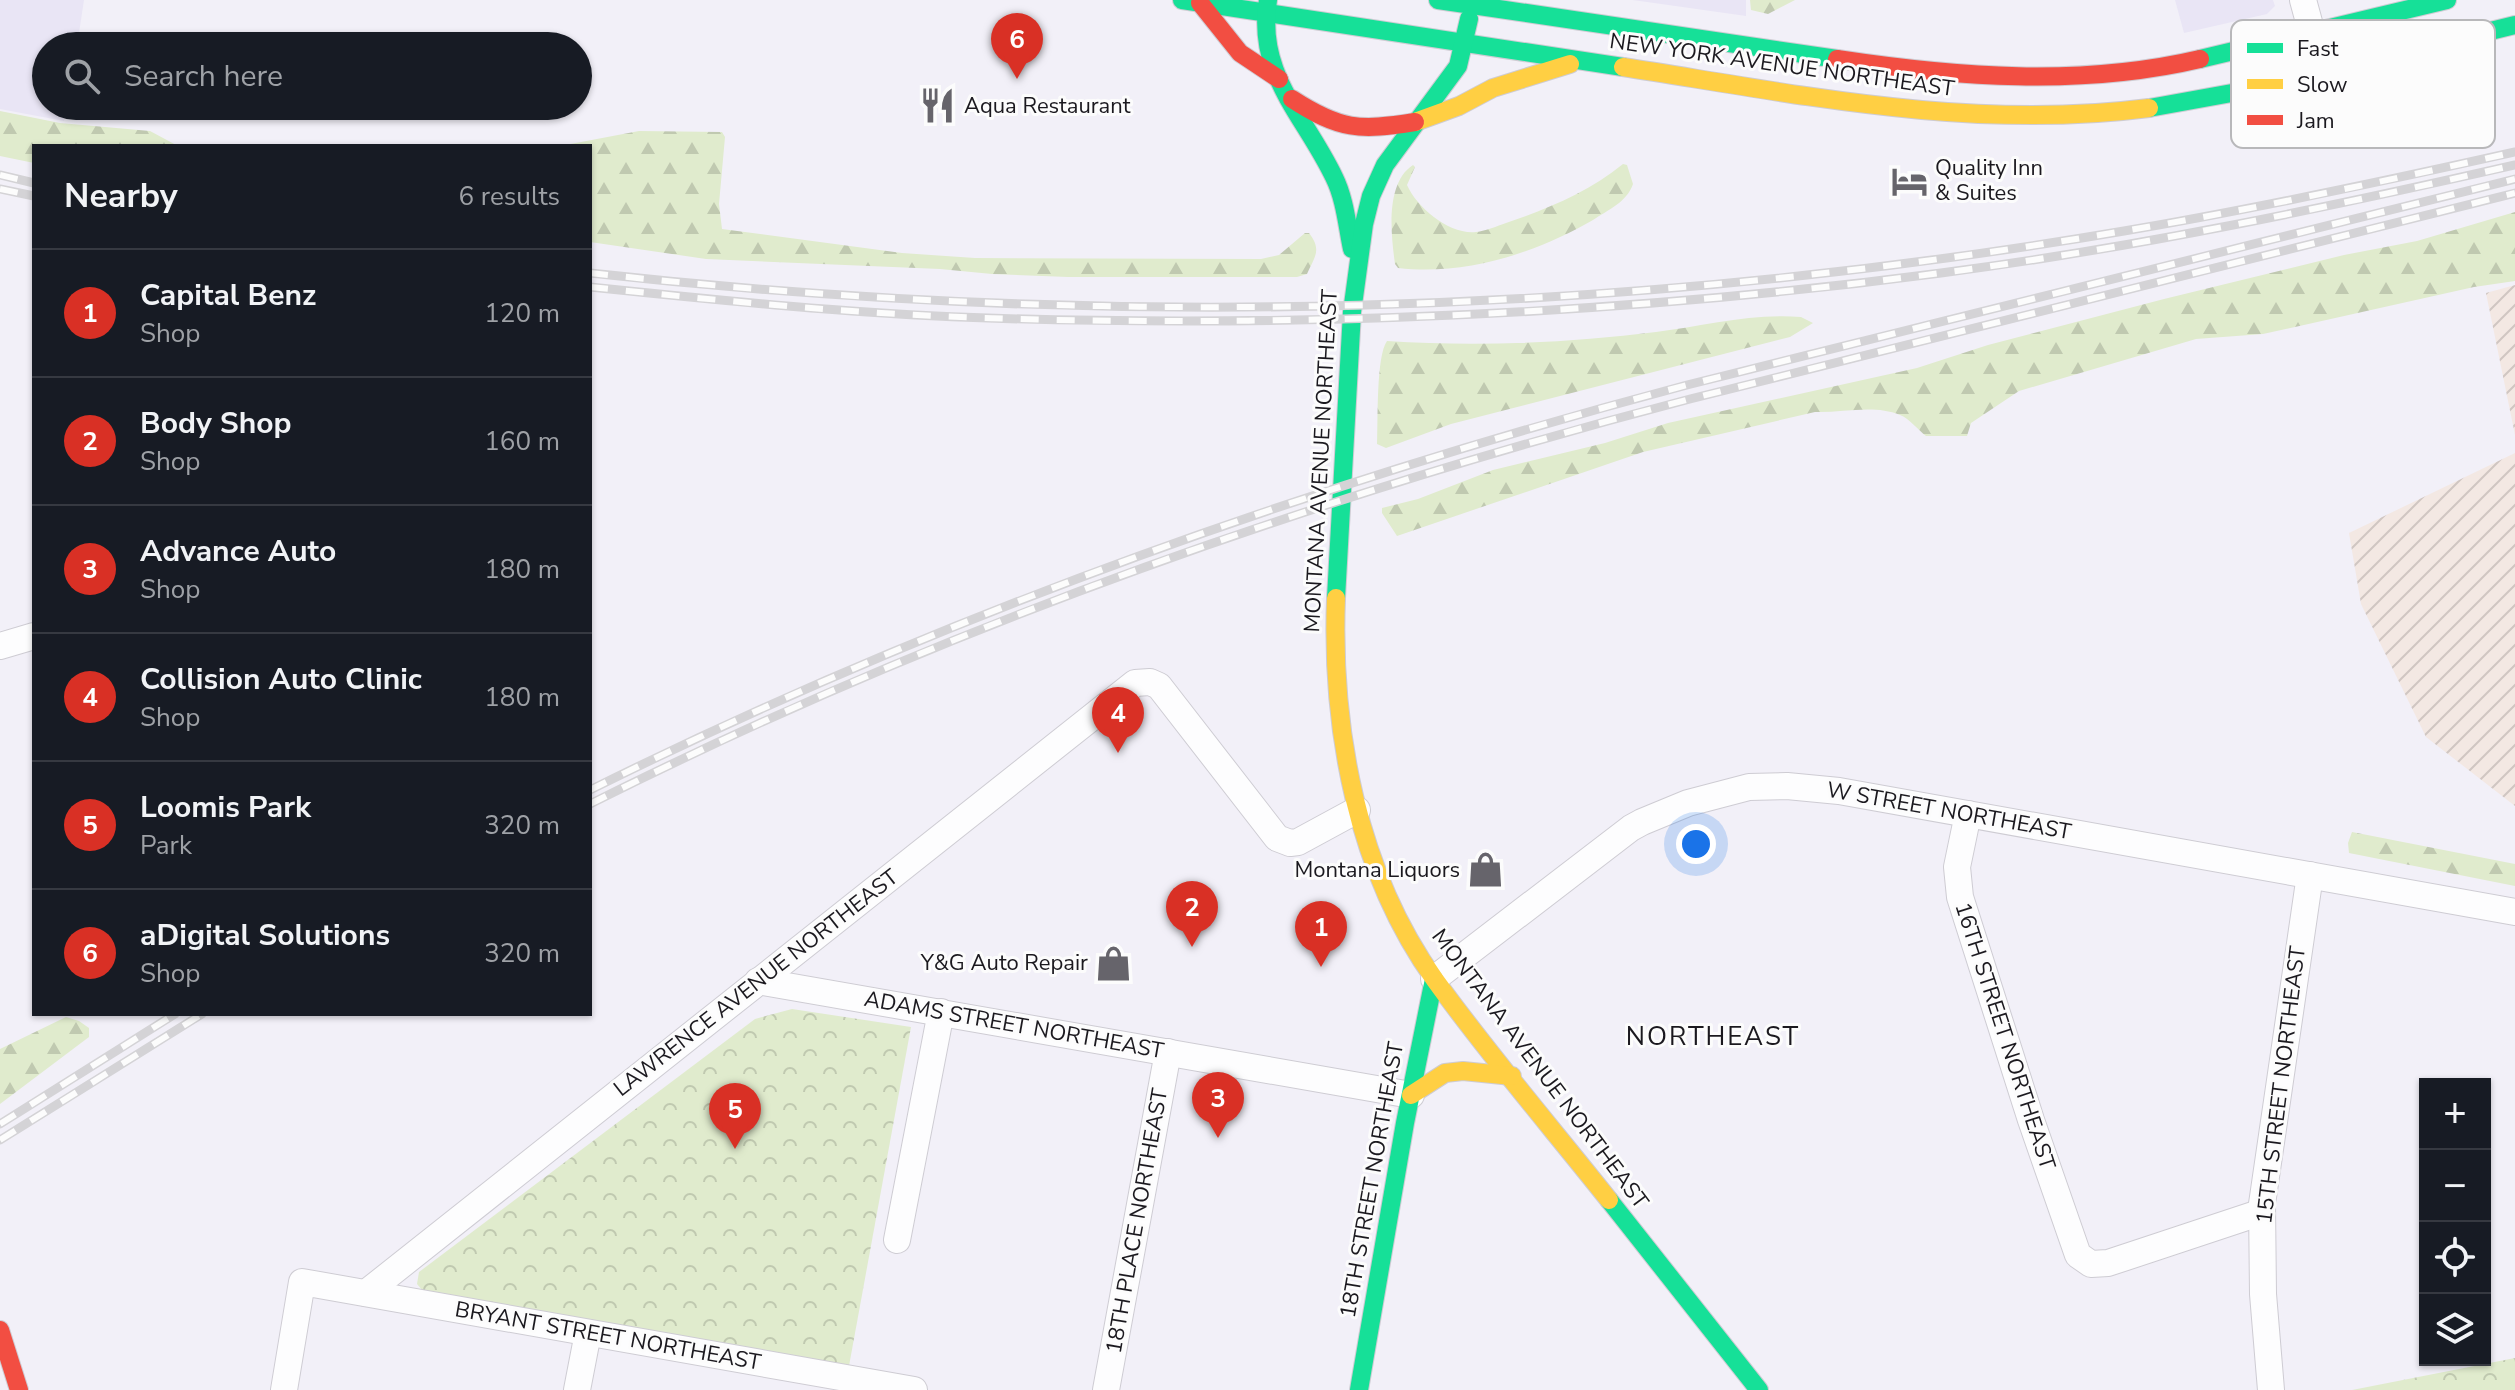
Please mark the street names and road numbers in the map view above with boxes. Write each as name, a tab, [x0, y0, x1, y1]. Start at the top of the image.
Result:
street label: NEW YORK AVENUE NORTHEAST	[1608, 26, 1957, 104]
street label: MONTANA AVENUE NORTHEAST	[1297, 288, 1345, 633]
street label: W STREET NORTHEAST	[1824, 775, 2074, 847]
street label: LAWRENCE AVENUE NORTHEAST	[607, 862, 905, 1104]
street label: 16TH STREET NORTHEAST	[1948, 898, 2063, 1174]
street label: MONTANA AVENUE NORTHEAST	[1425, 923, 1656, 1216]
street label: 15TH STREET NORTHEAST	[2249, 944, 2313, 1226]
street label: ADAMS STREET NORTHEAST	[862, 984, 1167, 1066]
street label: 18TH STREET NORTHEAST	[1333, 1039, 1411, 1320]
street label: 18TH PLACE NORTHEAST	[1099, 1085, 1175, 1356]
street label: BRYANT STREET NORTHEAST	[453, 1294, 764, 1378]

